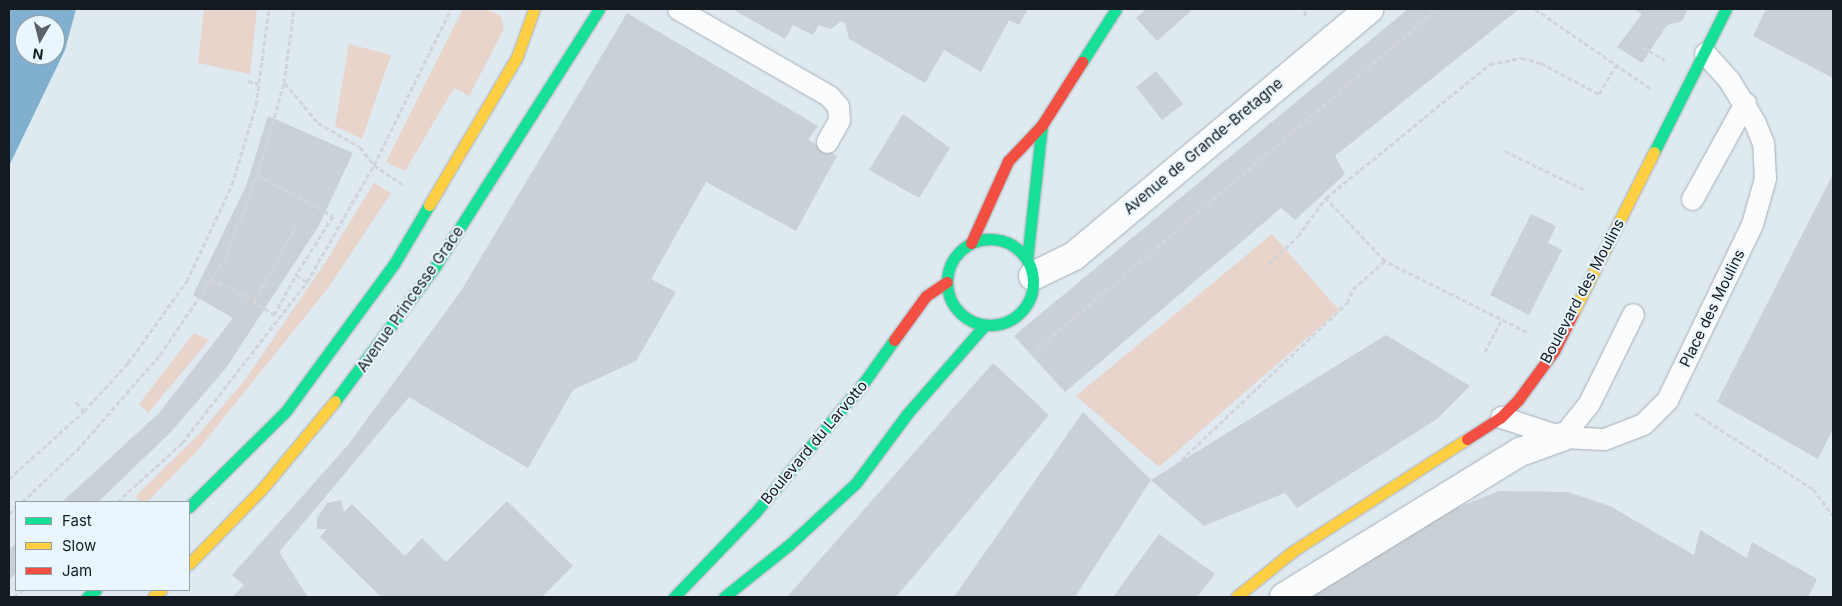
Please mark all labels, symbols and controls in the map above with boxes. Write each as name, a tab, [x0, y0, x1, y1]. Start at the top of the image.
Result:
north arrow	[15, 15, 65, 65]
text: N	[32, 45, 44, 64]
street label: Avenue de Grande-Bretagne	[1120, 74, 1286, 218]
street label: Boulevard des Moulins	[1536, 216, 1628, 366]
street label: Avenue Princesse Grace	[353, 223, 467, 375]
street label: Place des Moulins	[1676, 246, 1748, 370]
street label: Boulevard du Larvotto	[757, 377, 871, 507]
legend	[15, 501, 190, 591]
text: Fast	[62, 511, 92, 530]
text: Slow	[62, 536, 96, 555]
text: Jam	[62, 561, 92, 580]

